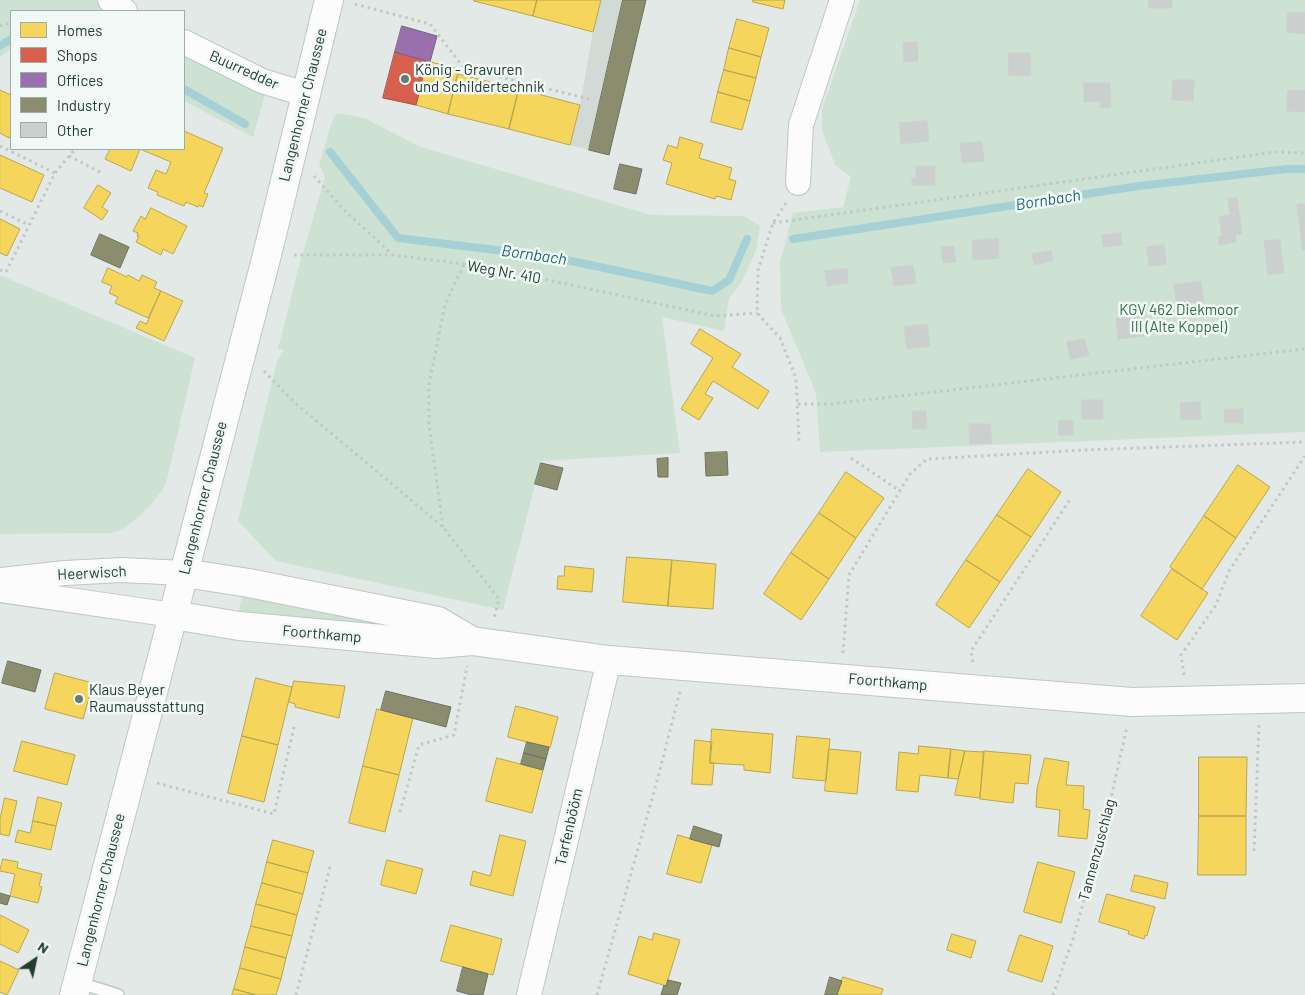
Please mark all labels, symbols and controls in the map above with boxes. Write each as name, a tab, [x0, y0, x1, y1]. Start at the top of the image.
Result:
legend	[10, 10, 185, 150]
text: Homes	[57, 21, 102, 39]
street label: Langenhorner Chaussee	[275, 26, 331, 184]
text: Shops	[57, 46, 97, 64]
street label: Buurredder	[207, 47, 281, 93]
place label: König - Gravuren und Schildertechnik	[415, 61, 545, 96]
text: Offices	[57, 71, 103, 89]
marker: König - Gravuren und Schildertechnik	[399, 73, 411, 85]
text: Industry	[57, 96, 111, 114]
text: Other	[57, 121, 93, 139]
water label: Bornbach	[1014, 185, 1082, 215]
water label: Bornbach	[500, 241, 568, 269]
street label: Weg Nr. 410	[466, 257, 542, 287]
park label: KGV 462 Diekmoor III (Alte Koppel)	[1119, 301, 1239, 336]
street label: Langenhorner Chaussee	[175, 419, 231, 577]
street label: Heerwisch	[57, 562, 127, 584]
street label: Foorthkamp	[282, 622, 362, 646]
street label: Foorthkamp	[848, 670, 928, 694]
place label: Klaus Beyer Raumausstattung	[89, 681, 204, 716]
marker: Klaus Beyer Raumausstattung	[73, 693, 85, 705]
street label: Tarfenbööm	[551, 787, 587, 867]
street label: Tannenzuschlag	[1075, 797, 1119, 903]
street label: Langenhorner Chaussee	[73, 811, 129, 969]
north arrow	[10, 935, 60, 985]
text: N	[35, 937, 52, 957]

